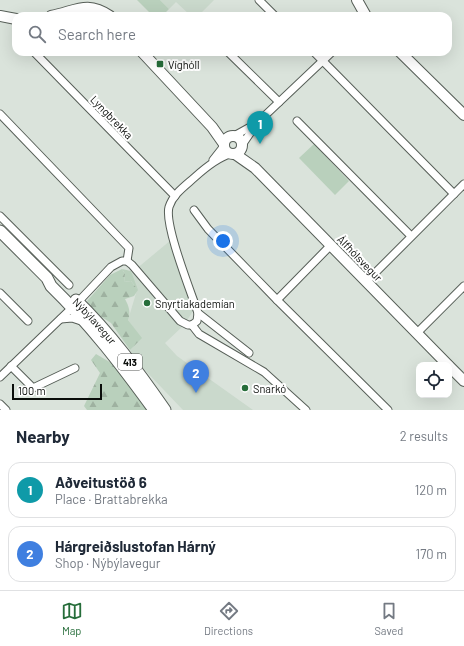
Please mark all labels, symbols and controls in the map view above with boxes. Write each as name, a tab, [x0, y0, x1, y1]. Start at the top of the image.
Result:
search box	[12, 12, 452, 56]
icon: search	[26, 23, 48, 45]
text: Search here	[58, 25, 136, 43]
place label: Víghóll	[168, 58, 200, 71]
marker: Víghóll	[155, 59, 165, 69]
street label: Lyngbrekka	[88, 93, 136, 141]
pin: 1	[247, 111, 273, 144]
your location	[213, 231, 233, 251]
street label: Álfhólsvegur	[335, 232, 385, 284]
street label: Nýbýlavegur	[71, 295, 120, 346]
place label: Snyrtiakademían	[155, 297, 235, 310]
marker: Snyrtiakademían	[142, 298, 152, 308]
road number: 413	[118, 354, 142, 370]
pin: 2	[183, 360, 209, 393]
map controls	[416, 362, 452, 398]
button: locate	[416, 362, 452, 398]
scale bar	[12, 382, 102, 401]
place label: Snarkó	[253, 382, 286, 395]
marker: Snarkó	[240, 383, 250, 393]
text: 100 m	[18, 384, 46, 397]
text: Nearby	[16, 426, 70, 446]
text: 2 results	[400, 428, 448, 444]
text: Aðveitustöð 6	[55, 473, 147, 491]
text: 1	[28, 482, 32, 498]
text: 120 m	[415, 482, 447, 498]
text: Place · Brattabrekka	[55, 491, 168, 507]
text: Hárgreiðslustofan Hárný	[55, 537, 216, 555]
text: 2	[26, 546, 34, 562]
text: 170 m	[416, 546, 447, 562]
text: Shop · Nýbýlavegur	[55, 555, 161, 571]
tab: Map	[61, 600, 83, 637]
tab: Directions	[204, 600, 253, 637]
tab: Saved	[374, 600, 403, 637]

